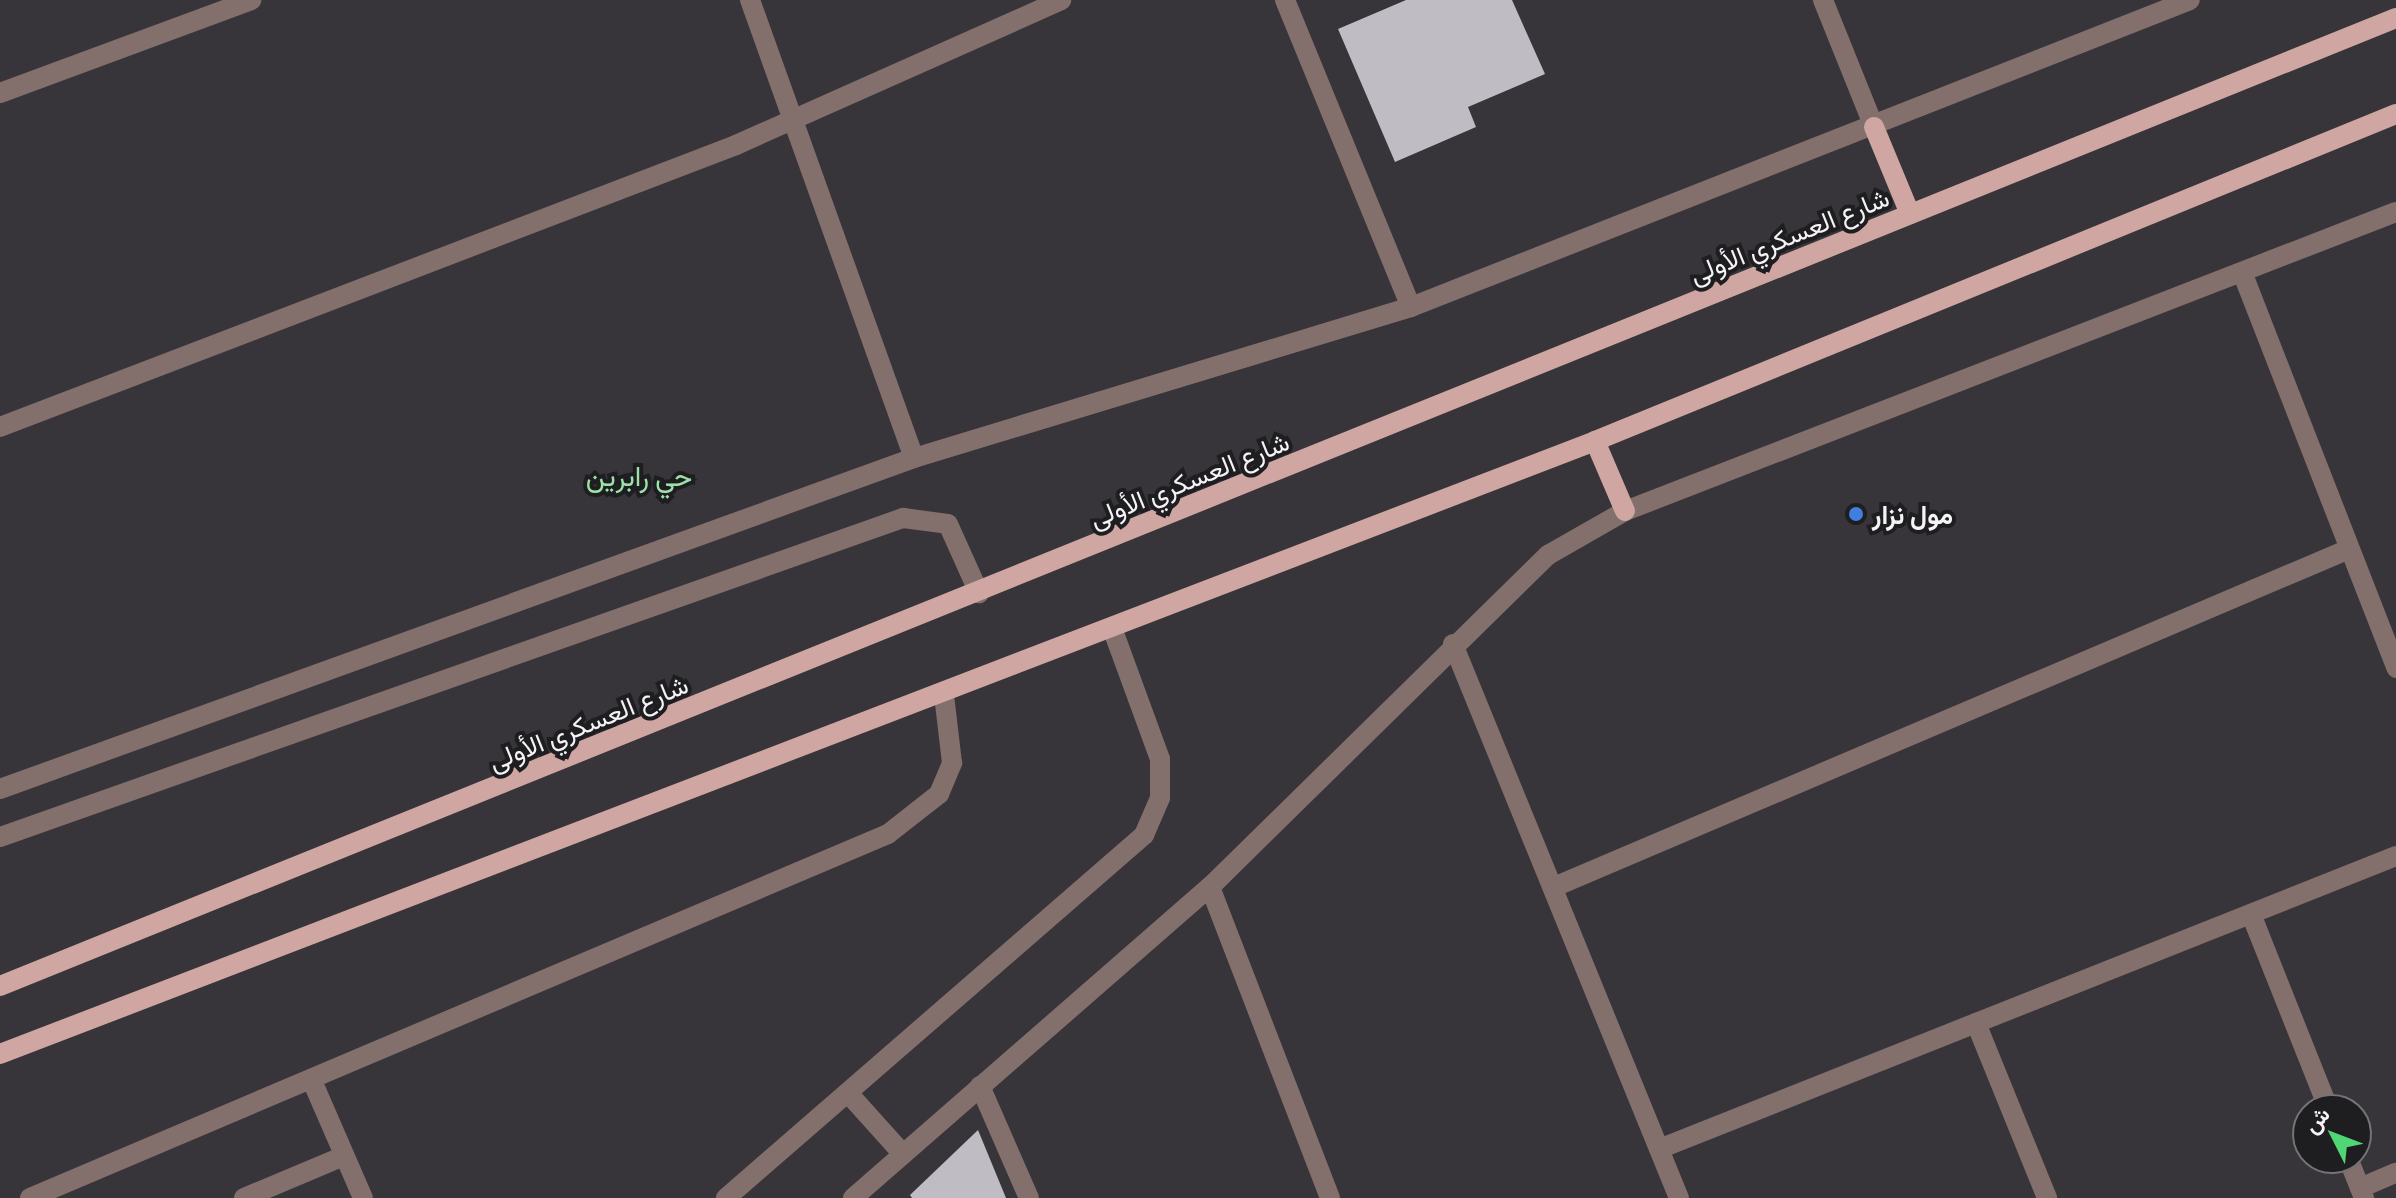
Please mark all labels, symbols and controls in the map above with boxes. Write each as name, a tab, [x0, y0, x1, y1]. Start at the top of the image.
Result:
street label: شارع العسكري الأولى	[1685, 181, 1893, 289]
street label: شارع العسكري الأولى	[1085, 425, 1293, 533]
district label: حي رابرين	[586, 458, 692, 492]
place label: مول نزار	[1872, 498, 1953, 530]
marker: مول نزار	[1847, 505, 1865, 523]
street label: شارع العسكري الأولى	[484, 668, 692, 776]
north arrow	[2292, 1094, 2372, 1174]
text: ش	[2297, 1101, 2334, 1138]

